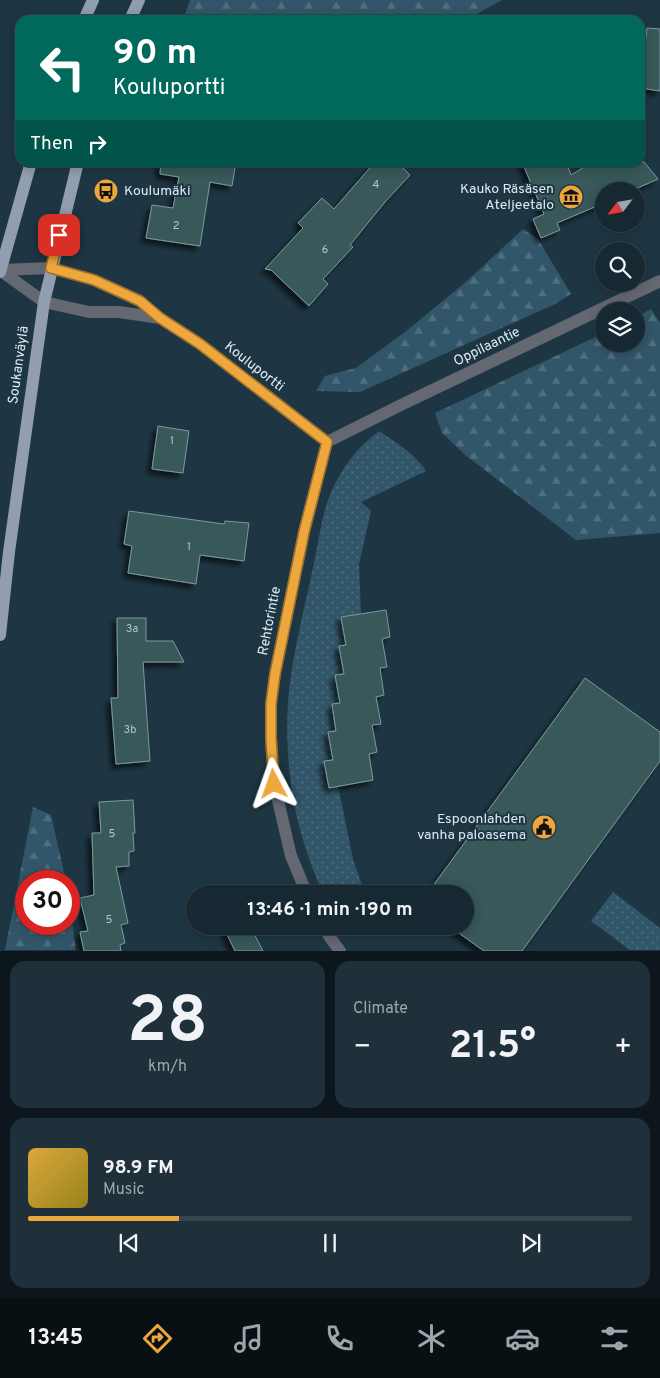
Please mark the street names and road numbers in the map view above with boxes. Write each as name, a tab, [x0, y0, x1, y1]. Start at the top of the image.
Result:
street label: Oppilaantie	[451, 324, 523, 370]
street label: Soukanväylä	[5, 325, 33, 405]
street label: Kouluportti	[221, 338, 287, 396]
street label: Rehtorintie	[255, 585, 285, 657]

